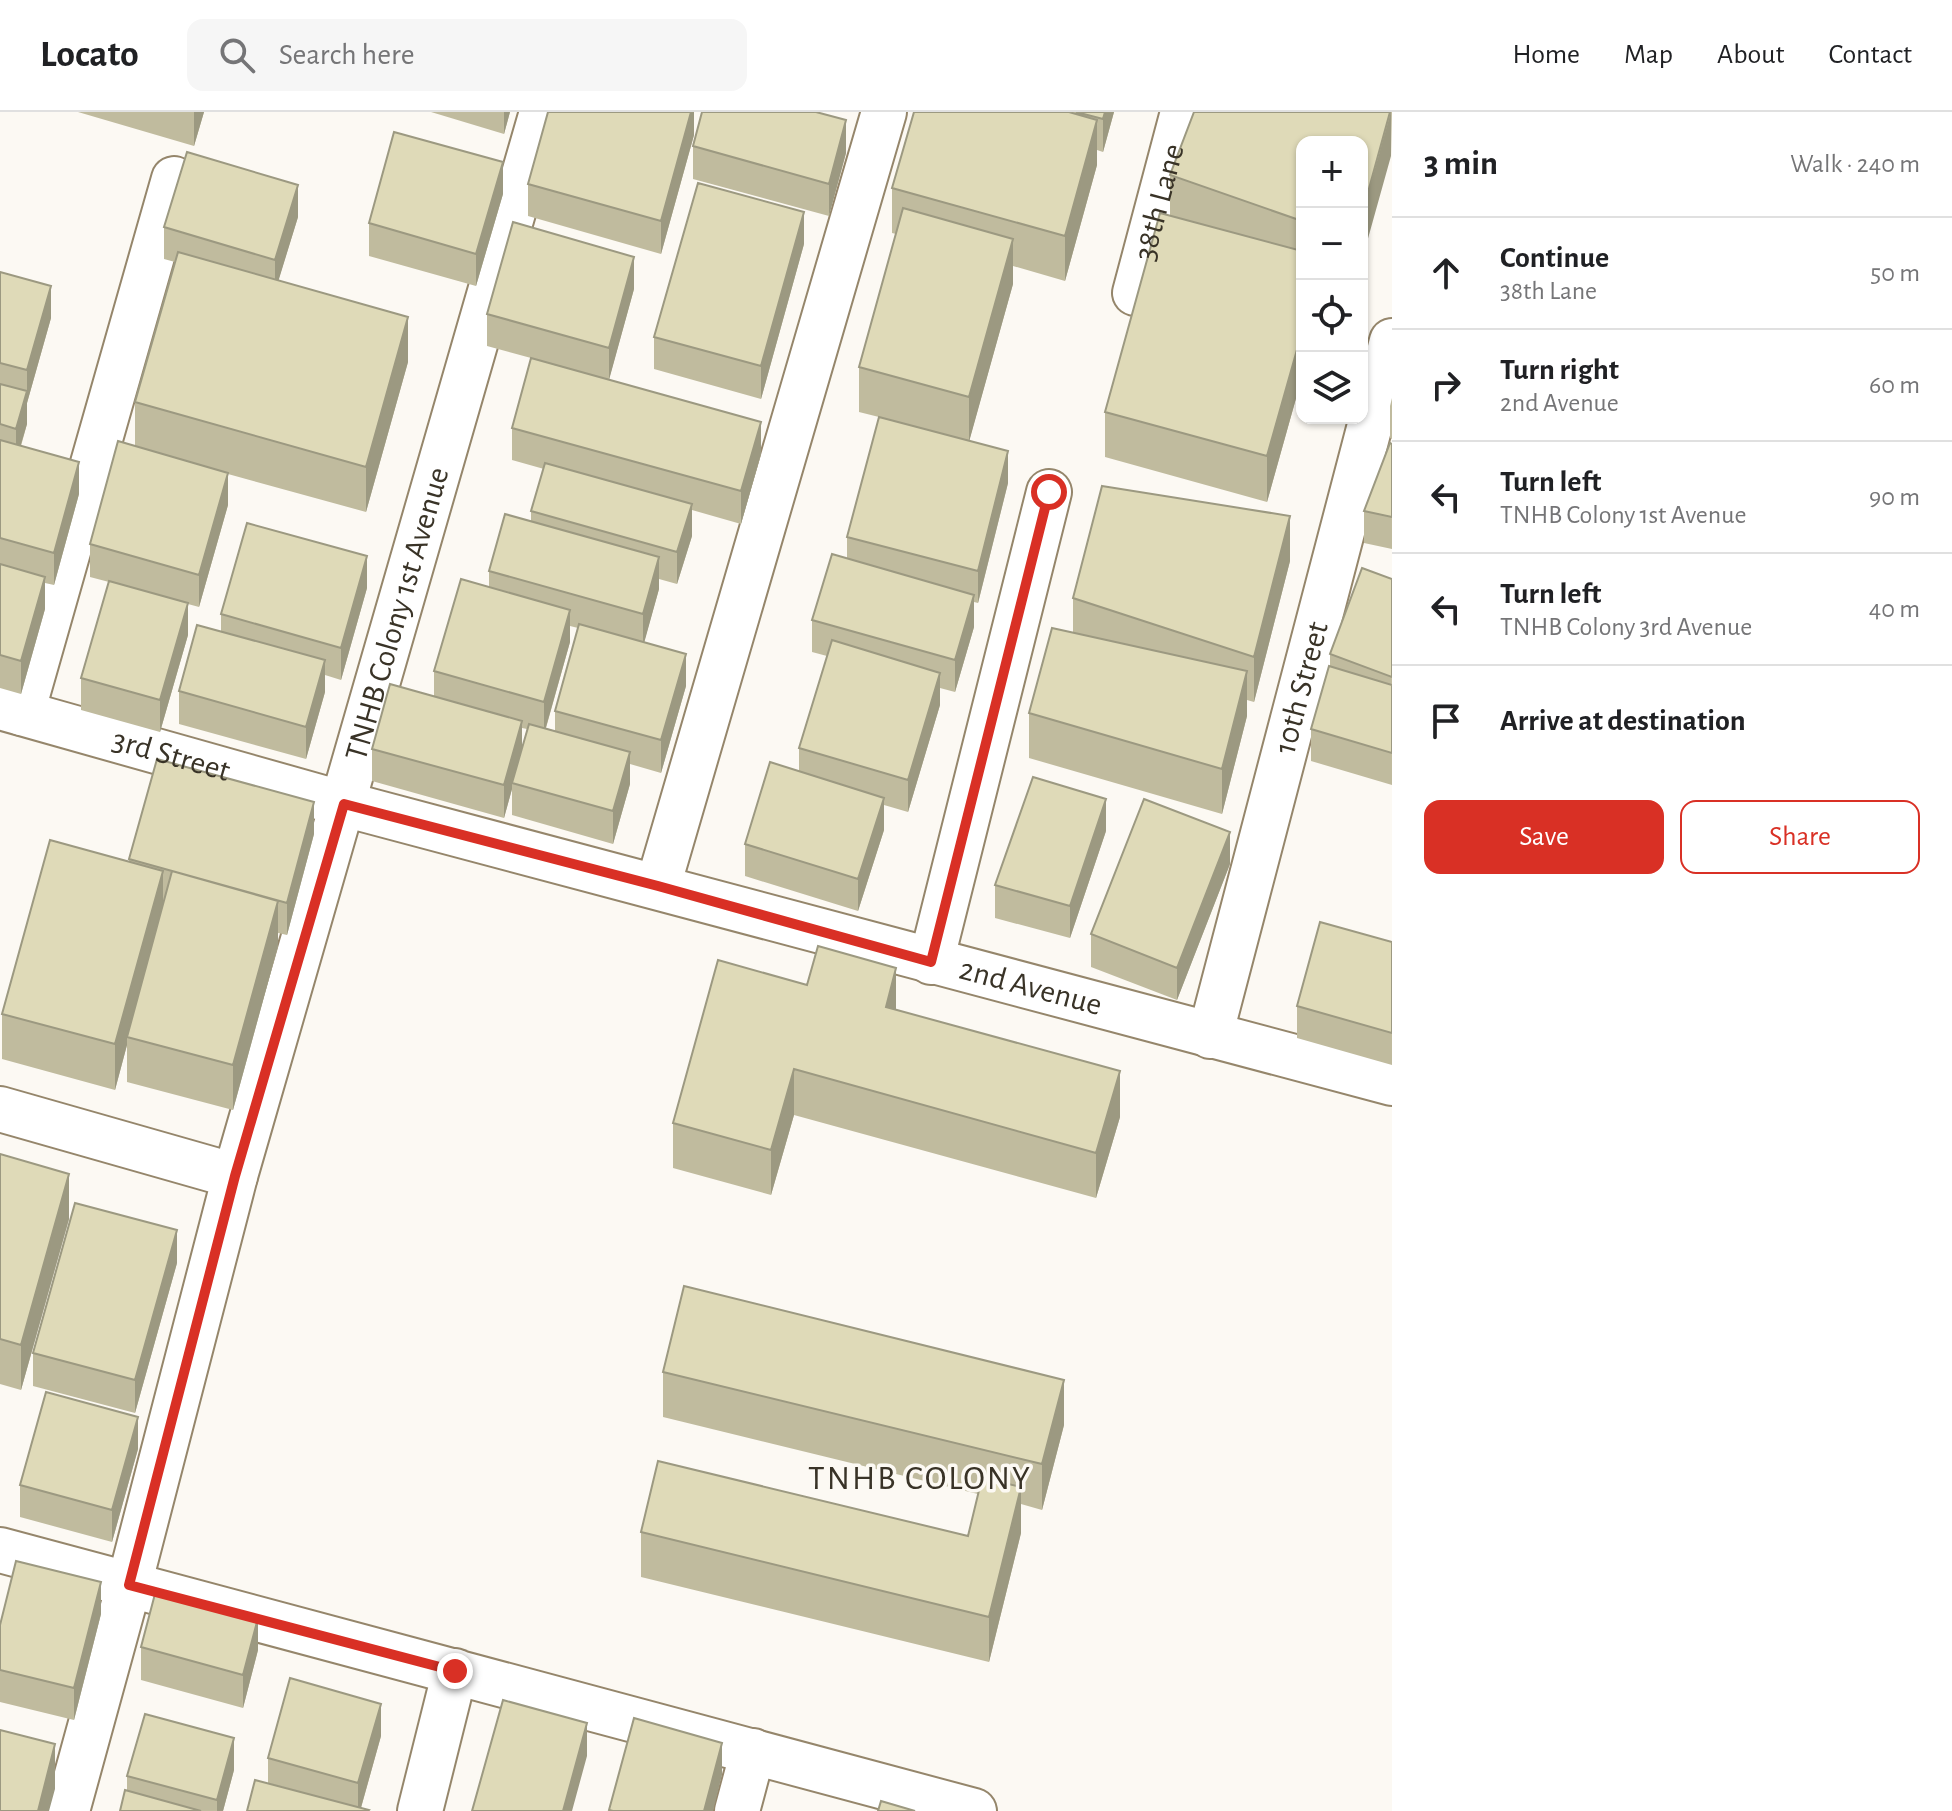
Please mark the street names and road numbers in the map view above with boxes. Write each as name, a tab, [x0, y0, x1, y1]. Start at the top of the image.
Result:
street label: 38th Lane	[1128, 140, 1190, 264]
street label: TNHB Colony 1st Avenue	[340, 464, 455, 764]
street label: 10th Street	[1269, 618, 1334, 757]
street label: 3rd Street	[109, 724, 234, 787]
street label: 2nd Avenue	[956, 953, 1105, 1021]

